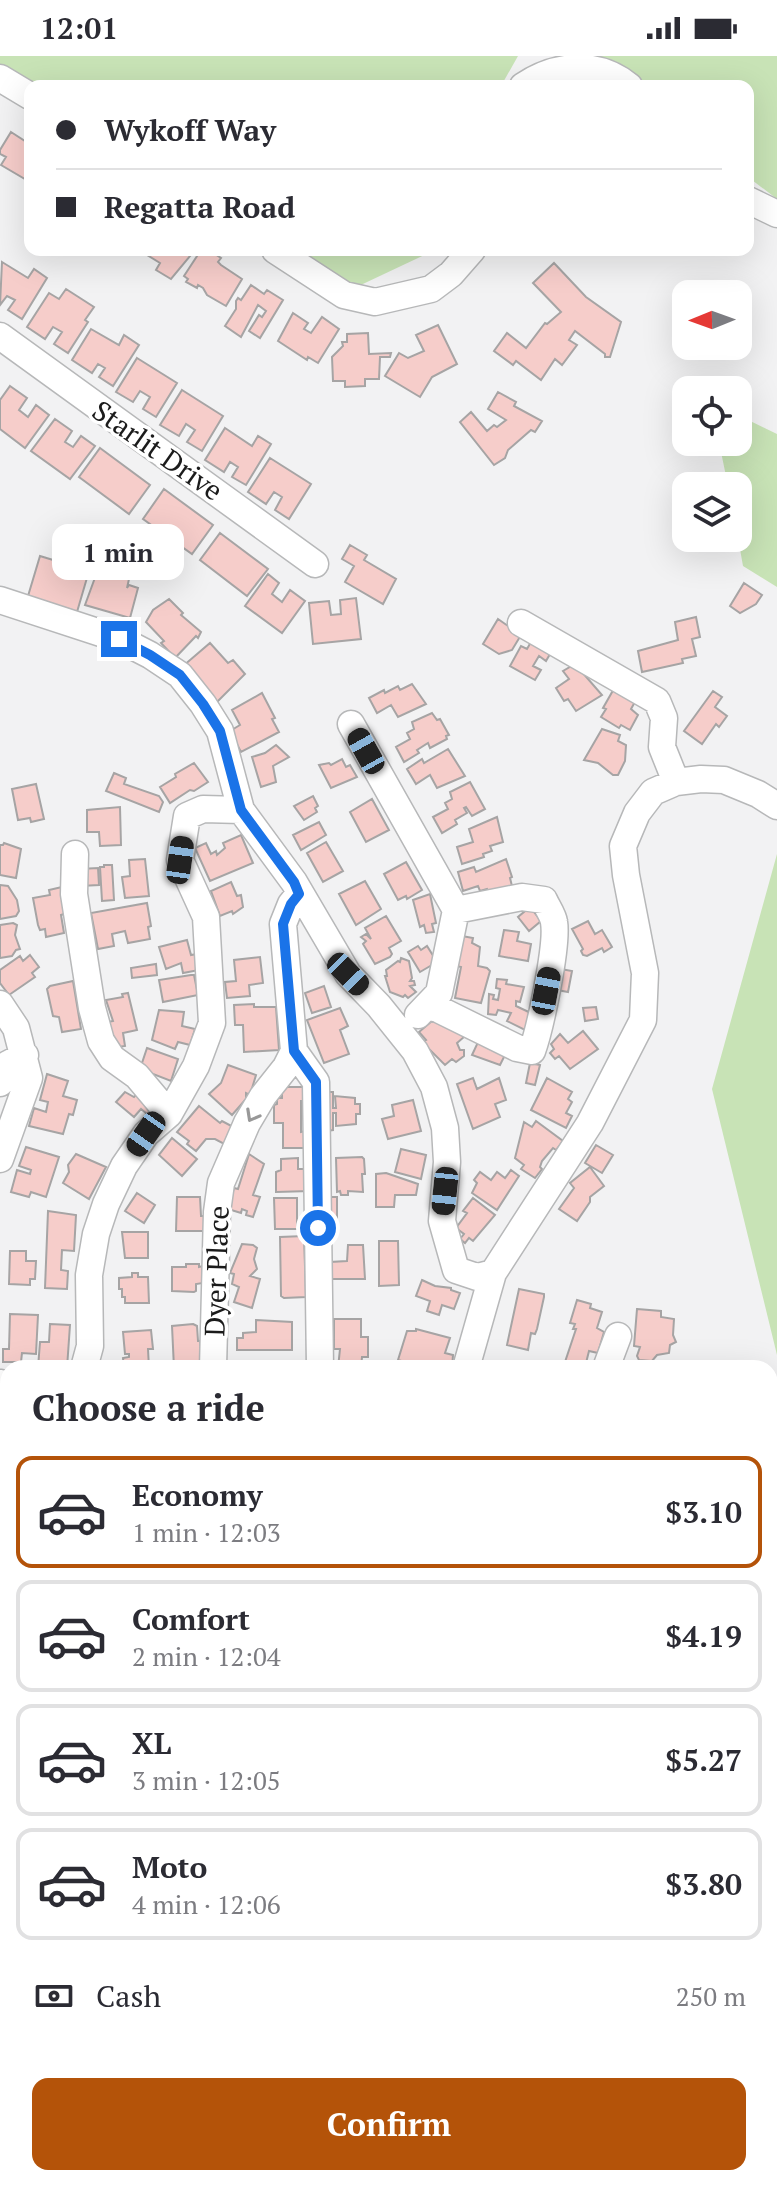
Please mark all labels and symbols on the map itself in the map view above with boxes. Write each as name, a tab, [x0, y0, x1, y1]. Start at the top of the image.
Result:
north arrow	[672, 280, 752, 360]
street label: Starlit Drive	[85, 392, 231, 508]
callout: 1 min	[53, 523, 185, 579]
route end	[101, 621, 137, 657]
car	[344, 724, 388, 778]
car	[165, 835, 195, 885]
car	[323, 948, 373, 1000]
car	[530, 965, 562, 1017]
car	[122, 1107, 170, 1161]
one-way arrow	[246, 1107, 262, 1122]
car	[431, 1166, 459, 1216]
street label: Dyer Place	[195, 1205, 237, 1337]
route start	[300, 1210, 336, 1246]

